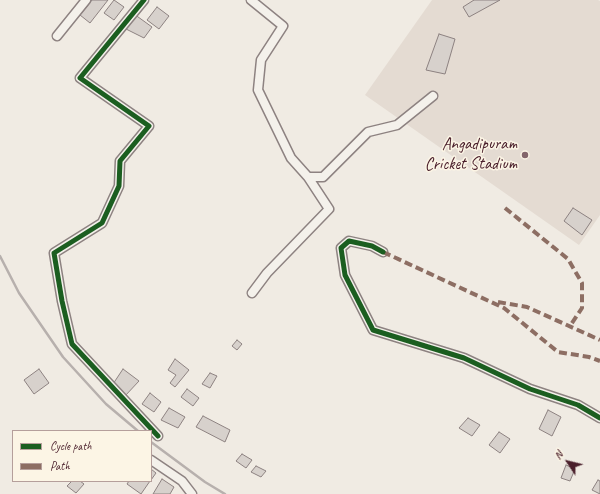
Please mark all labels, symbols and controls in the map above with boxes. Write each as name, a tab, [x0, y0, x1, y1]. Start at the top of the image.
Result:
place label: Angadipuram Cricket Stadium	[425, 135, 517, 175]
marker: Angadipuram Cricket Stadium	[520, 150, 530, 160]
legend	[12, 430, 152, 482]
text: Cycle path	[50, 438, 92, 454]
north arrow	[548, 442, 588, 482]
text: N	[550, 448, 566, 462]
text: Path	[50, 458, 70, 474]

